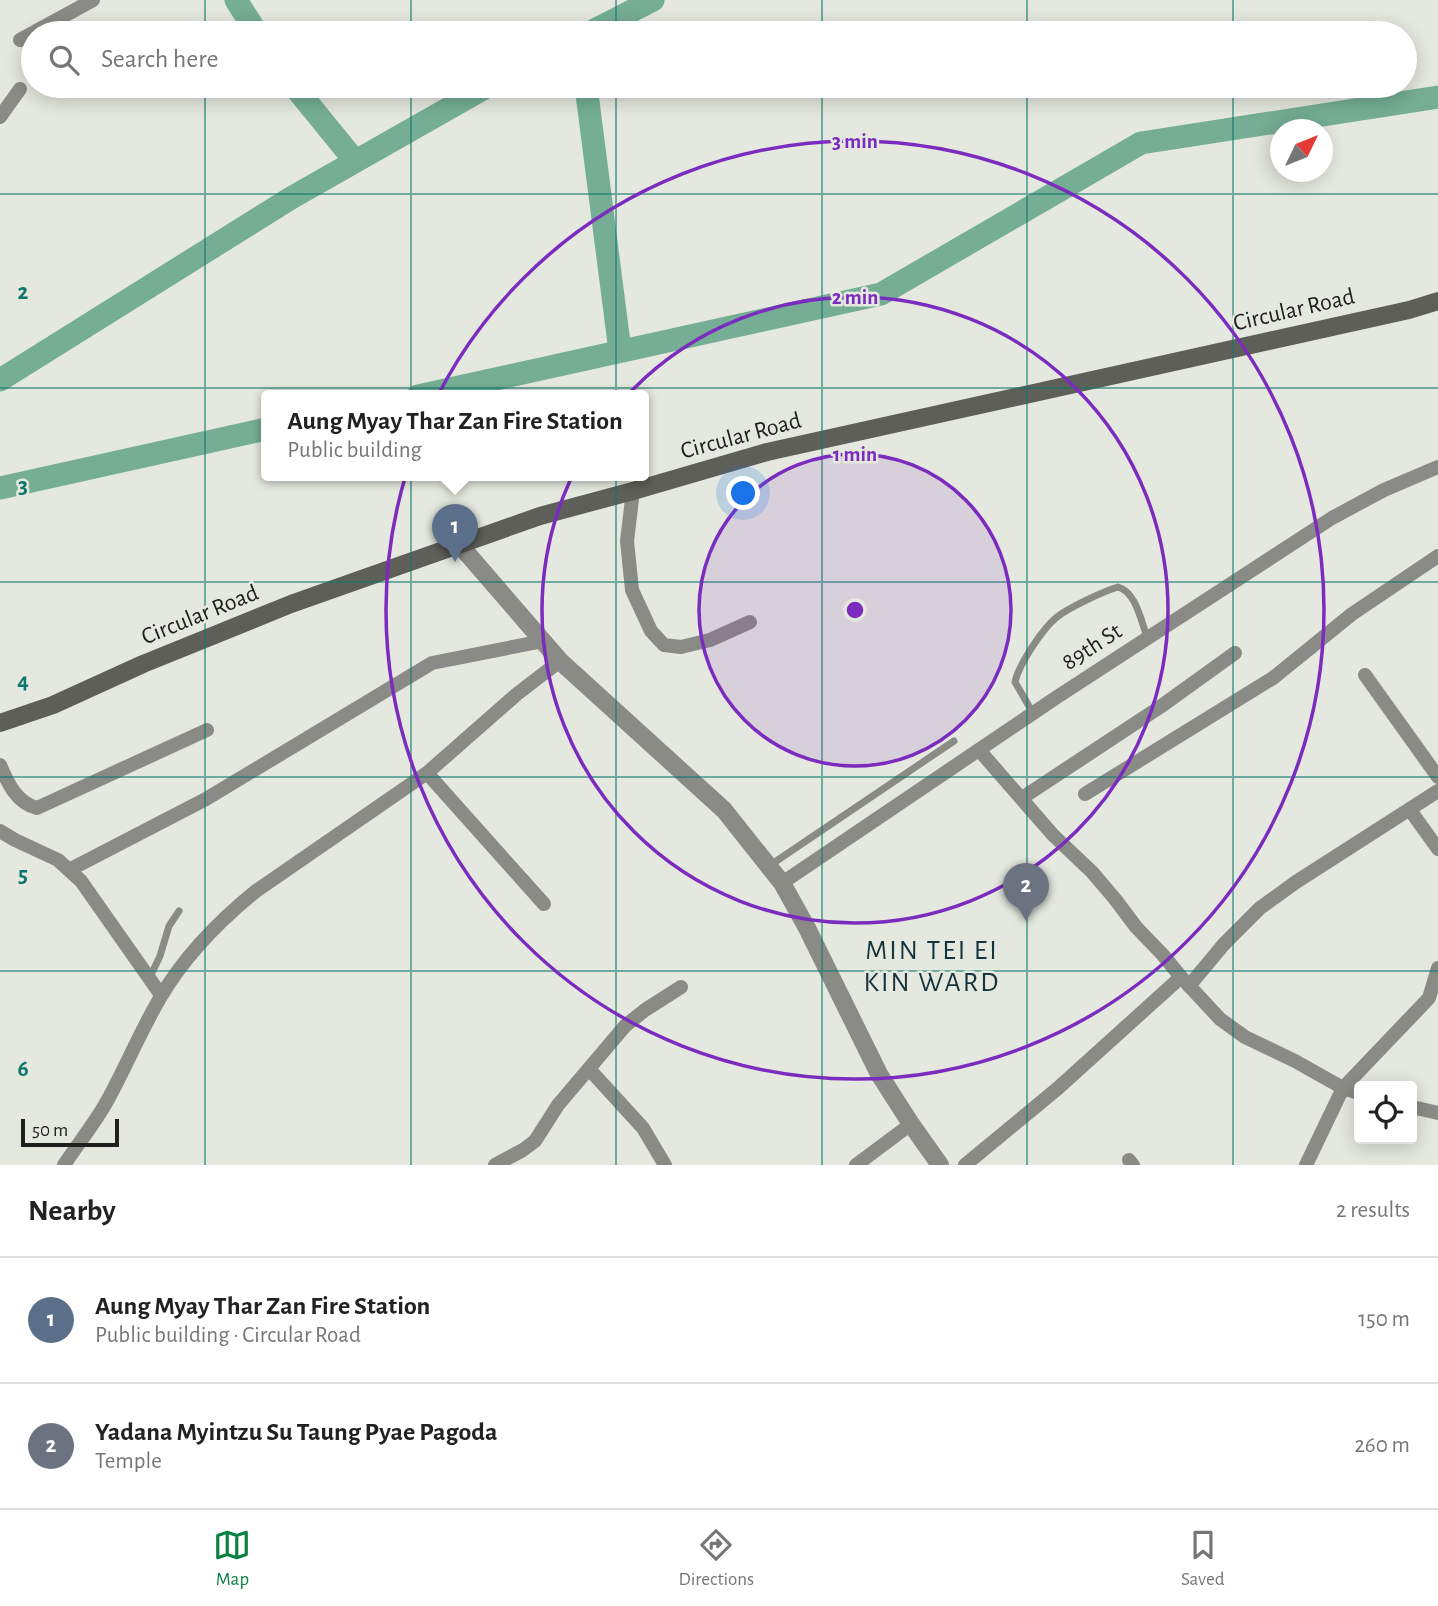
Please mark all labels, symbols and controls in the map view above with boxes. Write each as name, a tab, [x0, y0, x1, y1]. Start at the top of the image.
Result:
search box	[21, 21, 1417, 98]
icon: search	[45, 41, 83, 79]
text: Search here	[101, 46, 219, 72]
north arrow	[1270, 119, 1333, 182]
text: 3 min	[832, 131, 878, 152]
text: 2	[18, 281, 29, 304]
street label: Circular Road	[1231, 284, 1357, 336]
text: 2 min	[832, 287, 878, 308]
popup	[261, 390, 649, 481]
text: Aung Myay Thar Zan Fire Station	[287, 408, 623, 434]
street label: Circular Road	[678, 408, 804, 464]
text: Public building	[287, 439, 422, 462]
text: 1 min	[833, 444, 877, 465]
text: 3	[18, 475, 28, 498]
your location	[726, 476, 760, 510]
pin: 1	[432, 504, 478, 562]
street label: Circular Road	[138, 581, 262, 649]
centre of rings	[843, 598, 867, 622]
street label: 89th St	[1058, 619, 1126, 675]
text: 4	[17, 670, 29, 693]
pin: 2	[1003, 863, 1049, 921]
text: 5	[18, 864, 28, 887]
district label: MIN TEI EI KIN WARD	[864, 937, 1000, 997]
text: 6	[17, 1058, 29, 1081]
map controls	[1354, 1081, 1417, 1144]
button: locate	[1354, 1081, 1417, 1144]
scale bar	[21, 1116, 119, 1148]
text: 50 m	[32, 1121, 68, 1140]
text: Nearby	[28, 1196, 116, 1226]
text: 2 results	[1336, 1199, 1410, 1222]
text: Aung Myay Thar Zan Fire Station	[95, 1293, 430, 1319]
text: 1	[47, 1308, 55, 1331]
text: 150 m	[1358, 1308, 1410, 1331]
text: Public building · Circular Road	[95, 1324, 361, 1347]
text: Yadana Myintzu Su Taung Pyae Pagoda	[95, 1419, 497, 1445]
text: 2	[46, 1434, 56, 1457]
text: 260 m	[1354, 1434, 1410, 1457]
text: Temple	[95, 1450, 162, 1473]
tab: Map	[213, 1526, 251, 1591]
tab: Directions	[678, 1526, 754, 1591]
tab: Saved	[1181, 1526, 1225, 1591]

